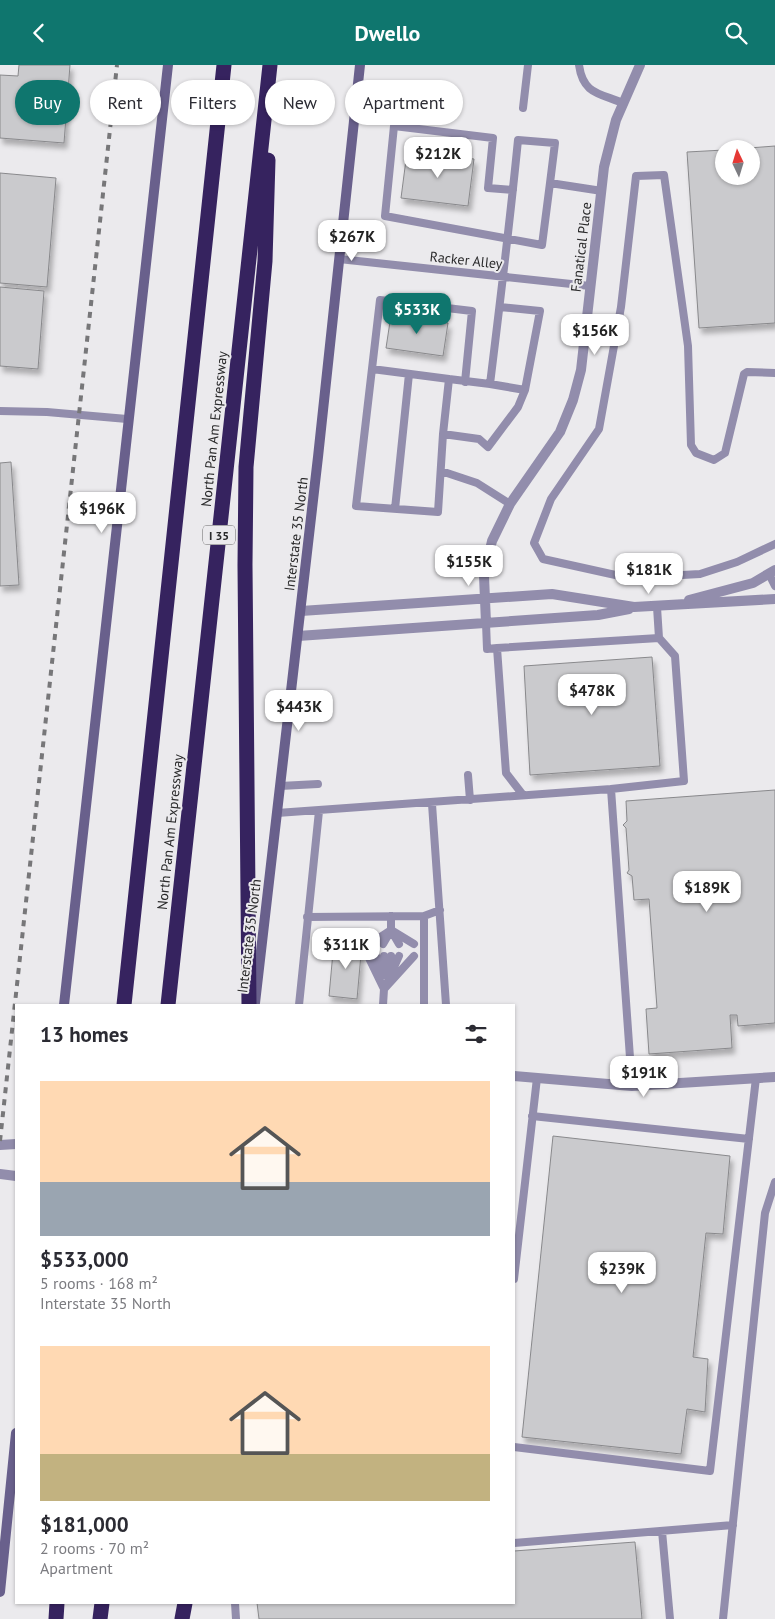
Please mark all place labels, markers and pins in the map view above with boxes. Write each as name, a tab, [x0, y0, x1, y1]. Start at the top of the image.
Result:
pin: $212K	[403, 137, 473, 179]
pin: $267K	[317, 219, 387, 262]
pin: $533K	[382, 293, 452, 335]
pin: $156K	[560, 313, 630, 356]
pin: $196K	[67, 491, 137, 534]
pin: $155K	[434, 545, 504, 587]
pin: $181K	[614, 553, 684, 595]
pin: $478K	[557, 673, 627, 716]
pin: $443K	[264, 689, 334, 732]
pin: $189K	[672, 871, 742, 913]
pin: $311K	[311, 927, 381, 970]
pin: $191K	[609, 1055, 679, 1098]
pin: $239K	[587, 1251, 657, 1294]

